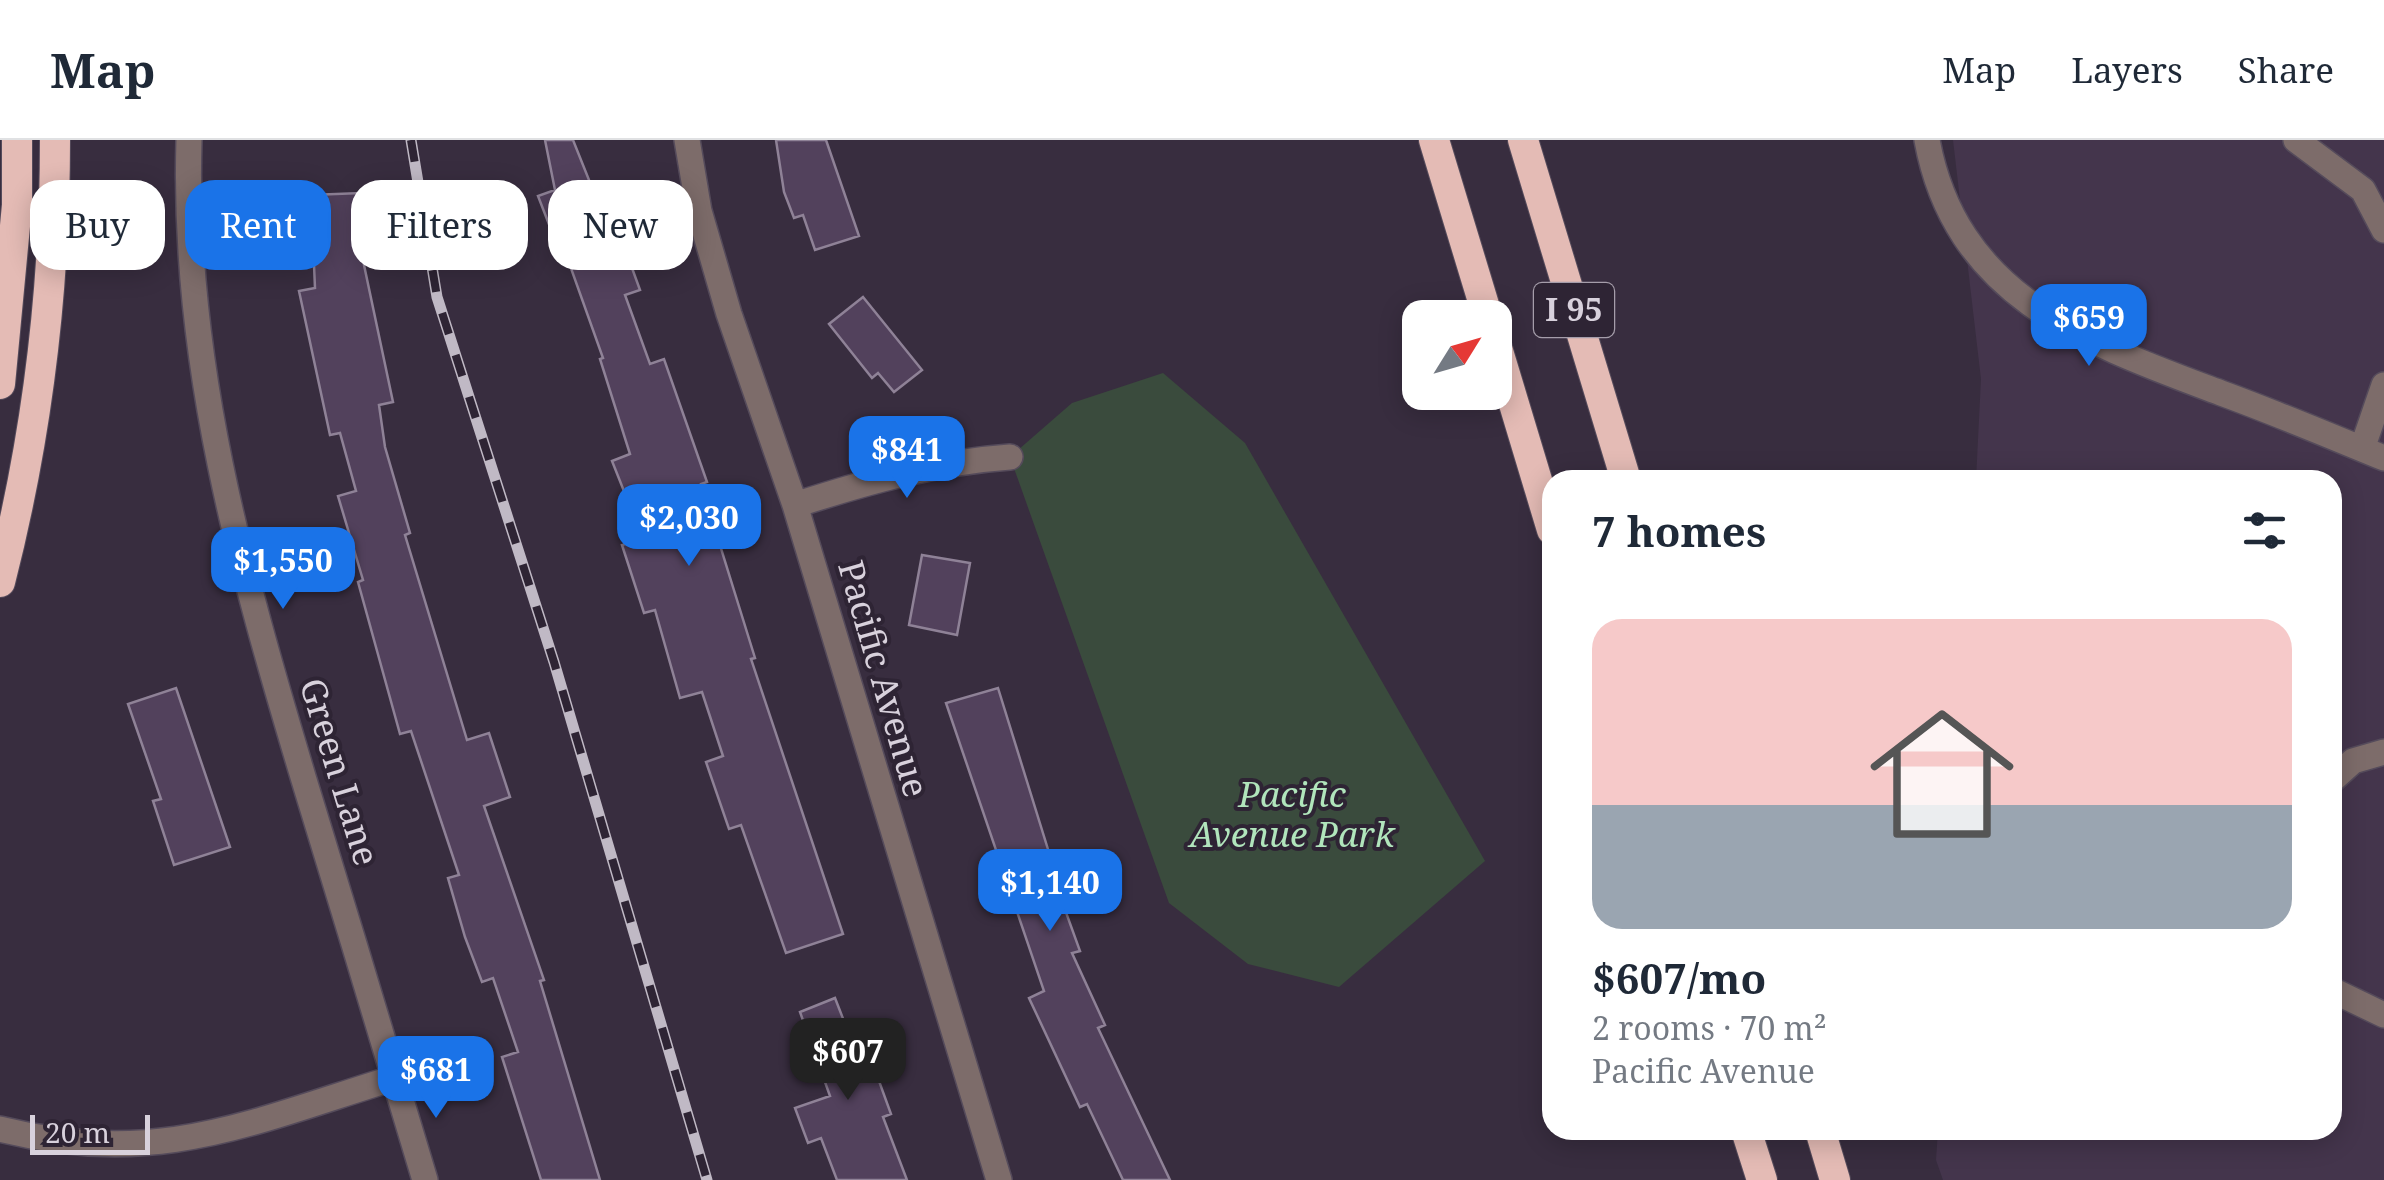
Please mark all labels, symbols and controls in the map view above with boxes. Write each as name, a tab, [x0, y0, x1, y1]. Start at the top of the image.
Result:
text: Map	[50, 37, 155, 102]
text: Map	[1942, 46, 2016, 93]
text: Layers	[2071, 46, 2183, 93]
text: Share	[2238, 46, 2334, 93]
chip: Buy	[30, 180, 165, 270]
chip: Rent	[185, 180, 331, 270]
chip: Filters	[351, 180, 528, 270]
chip: New	[548, 180, 693, 270]
road number: I 95	[1534, 283, 1614, 337]
pin: $659	[2030, 284, 2148, 369]
text: $659	[2053, 295, 2125, 338]
north arrow	[1402, 300, 1512, 410]
map controls	[1402, 300, 1512, 410]
pin: $841	[848, 416, 966, 501]
text: $841	[871, 427, 943, 470]
pin: $2,030	[608, 484, 770, 569]
text: $2,030	[639, 495, 739, 538]
text: 7 homes	[1592, 502, 1766, 559]
icon: filters	[2237, 503, 2292, 558]
pin: $1,550	[202, 527, 364, 612]
text: $1,550	[233, 538, 333, 581]
street label: Pacific Avenue	[828, 555, 941, 802]
street label: Green Lane	[290, 672, 391, 871]
icon: home	[1852, 684, 2032, 864]
park label: Pacific Avenue Park	[1187, 770, 1396, 857]
pin: $1,140	[969, 849, 1131, 934]
text: $1,140	[1000, 860, 1100, 903]
text: $607/mo	[1592, 949, 1766, 1006]
text: 2 rooms · 70 m²	[1592, 1006, 1827, 1049]
pin: $607	[789, 1018, 907, 1103]
text: $607	[812, 1029, 884, 1072]
pin: $681	[377, 1036, 495, 1121]
text: $681	[400, 1047, 472, 1090]
text: Pacific Avenue	[1592, 1049, 1815, 1092]
scale bar	[30, 1110, 150, 1154]
text: 20 m	[45, 1113, 110, 1151]

